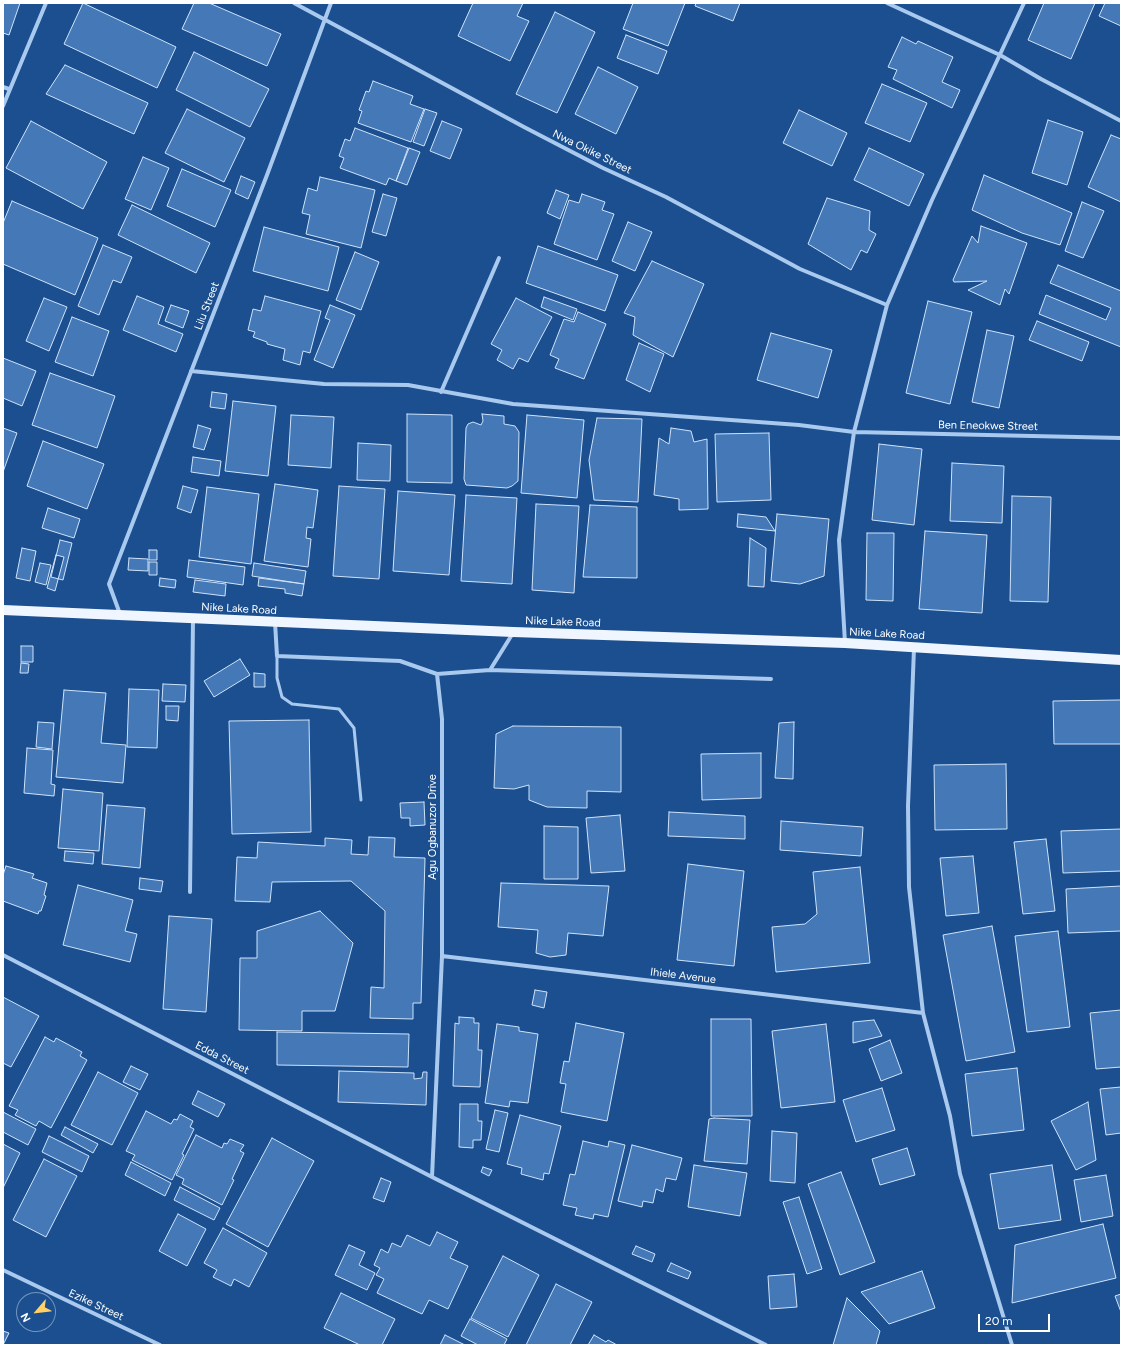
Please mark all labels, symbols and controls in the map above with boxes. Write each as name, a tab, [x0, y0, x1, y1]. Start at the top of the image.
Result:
street label: Nwa Okike Street	[550, 127, 634, 177]
street label: Lilu Street	[192, 280, 222, 332]
street label: Ben Eneokwe Street	[938, 419, 1038, 433]
street label: Nike Lake Road	[201, 600, 277, 618]
street label: Nike Lake Road	[525, 614, 601, 630]
street label: Nike Lake Road	[849, 625, 925, 643]
street label: Agu Ogbanuzor Drive	[426, 774, 440, 880]
street label: Ihiele Avenue	[649, 965, 717, 987]
street label: Edda Street	[193, 1039, 251, 1077]
street label: Ezike Street	[66, 1287, 126, 1323]
north arrow	[16, 1292, 56, 1332]
scale bar	[980, 1306, 1052, 1332]
text: N	[18, 1311, 34, 1324]
text: 20 m	[985, 1314, 1013, 1328]

